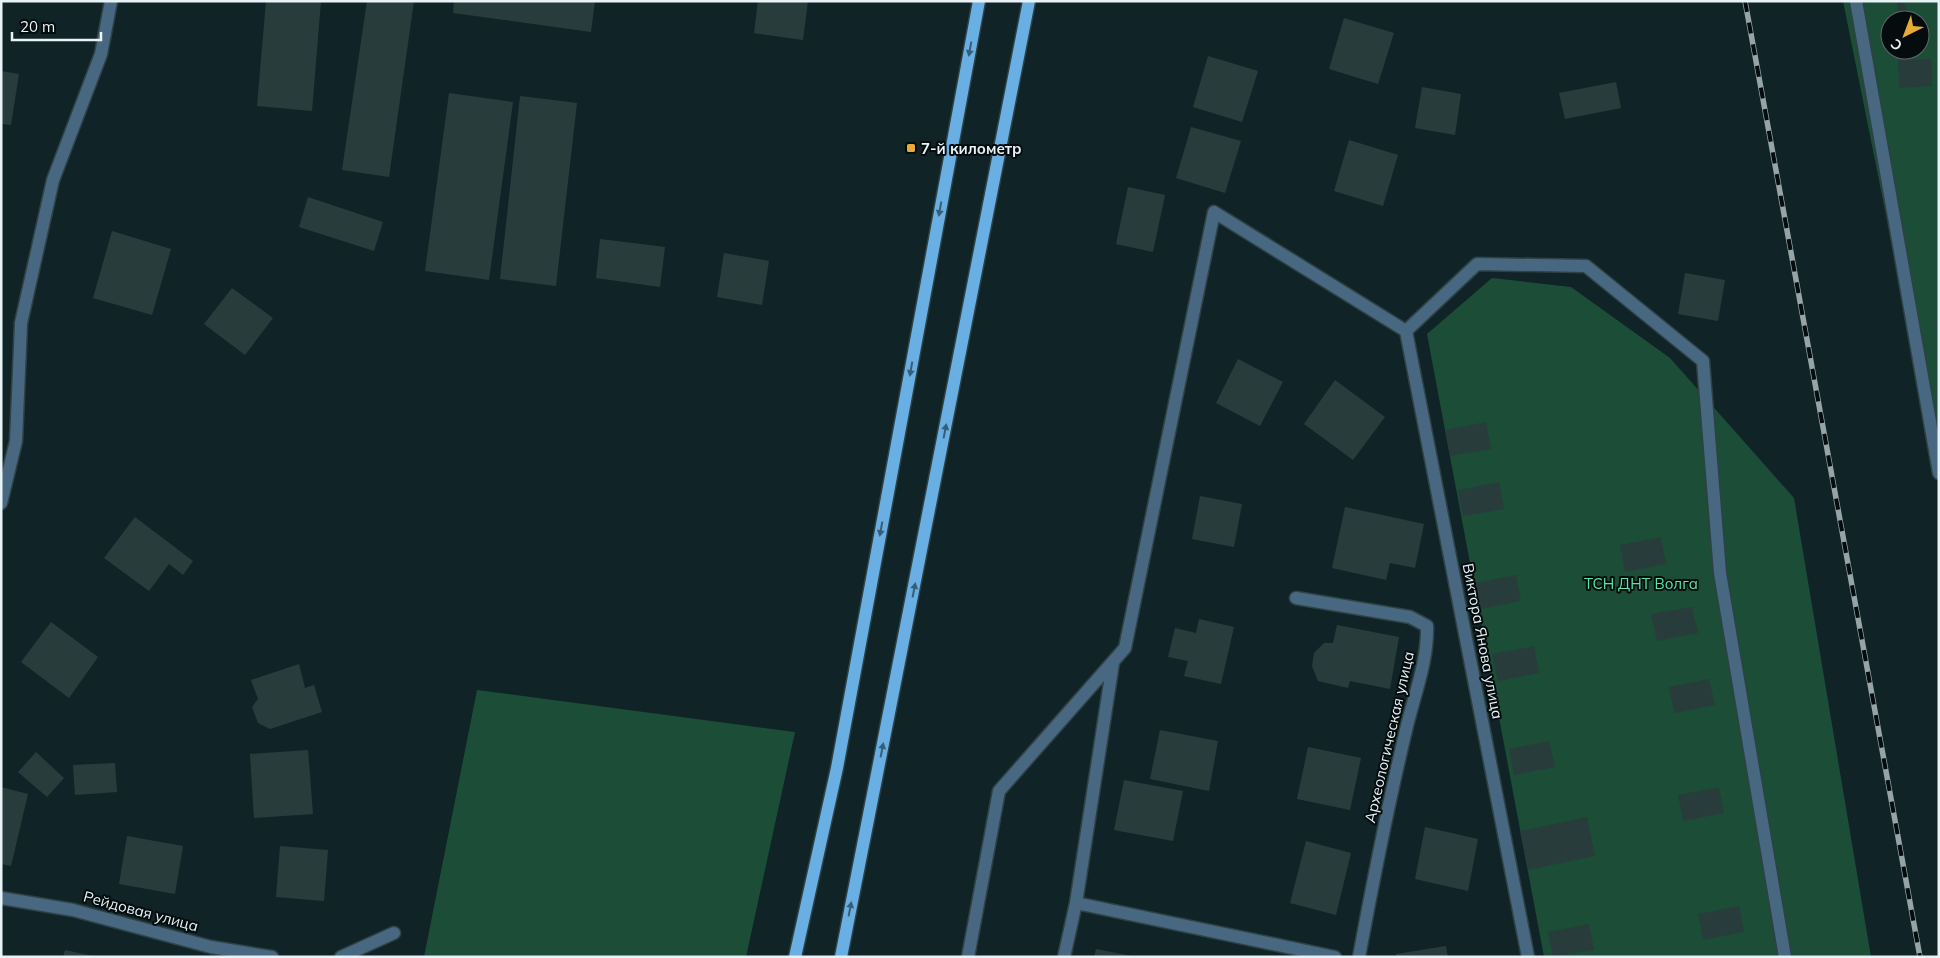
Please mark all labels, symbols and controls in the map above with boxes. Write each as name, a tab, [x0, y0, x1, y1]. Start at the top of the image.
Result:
scale bar	[12, 10, 101, 42]
north arrow	[1880, 10, 1930, 60]
text: 20 m	[20, 17, 55, 36]
text: С	[1887, 35, 1906, 55]
one-way arrow	[965, 42, 973, 58]
place label: 7-й километр	[921, 139, 1022, 158]
marker: 7-й километр	[905, 142, 917, 154]
one-way arrow	[936, 201, 944, 217]
one-way arrow	[906, 361, 914, 377]
one-way arrow	[941, 423, 949, 438]
one-way arrow	[877, 521, 885, 537]
street label: Виктора Янова улица	[1459, 562, 1507, 720]
park label: ТСН ДНТ Волга	[1584, 574, 1698, 593]
one-way arrow	[910, 582, 918, 598]
street label: Археологическая улица	[1360, 649, 1418, 825]
one-way arrow	[879, 741, 887, 757]
street label: Рейдовая улица	[82, 887, 200, 935]
one-way arrow	[847, 901, 855, 917]

